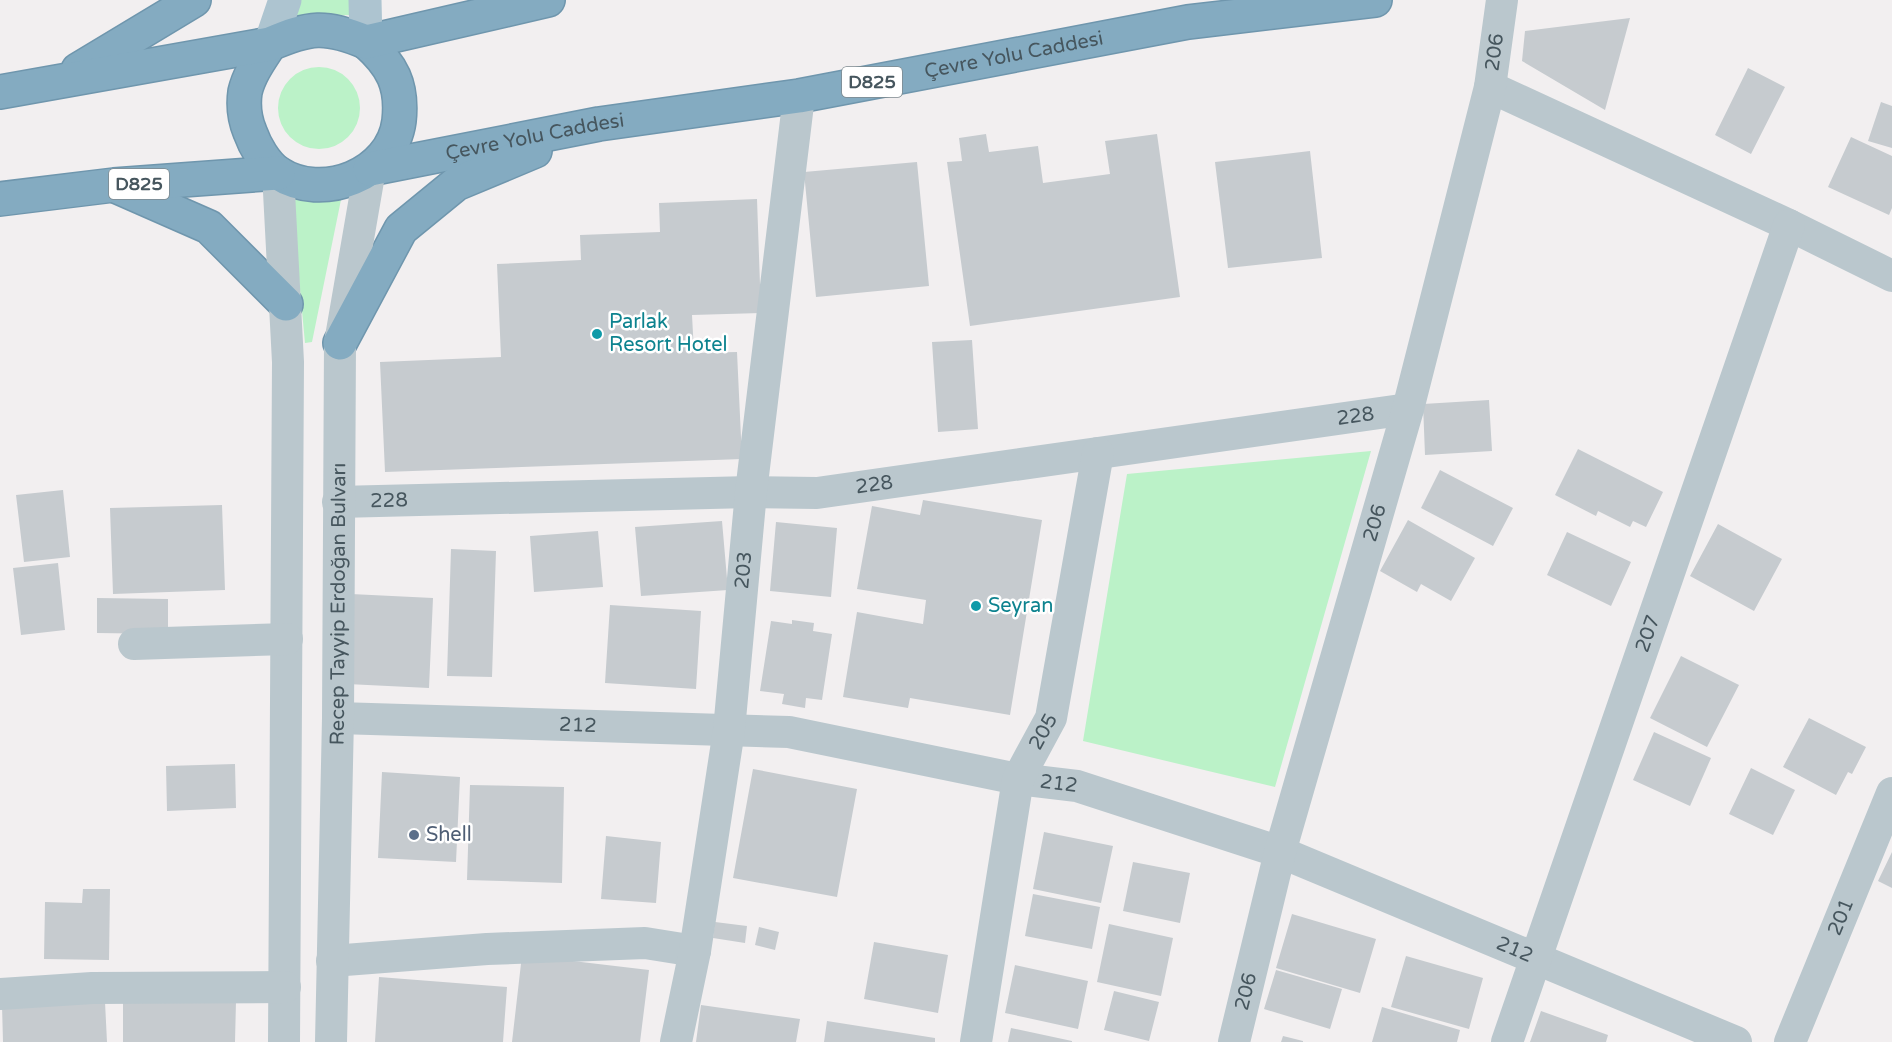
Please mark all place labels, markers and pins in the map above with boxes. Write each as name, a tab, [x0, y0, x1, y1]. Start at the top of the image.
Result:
place label: Parlak Resort Hotel	[609, 310, 728, 357]
marker: Parlak Resort Hotel	[590, 327, 604, 341]
place label: Seyran	[988, 594, 1053, 618]
marker: Seyran	[969, 599, 983, 613]
place label: Shell	[426, 823, 472, 847]
marker: Shell	[407, 828, 421, 842]

